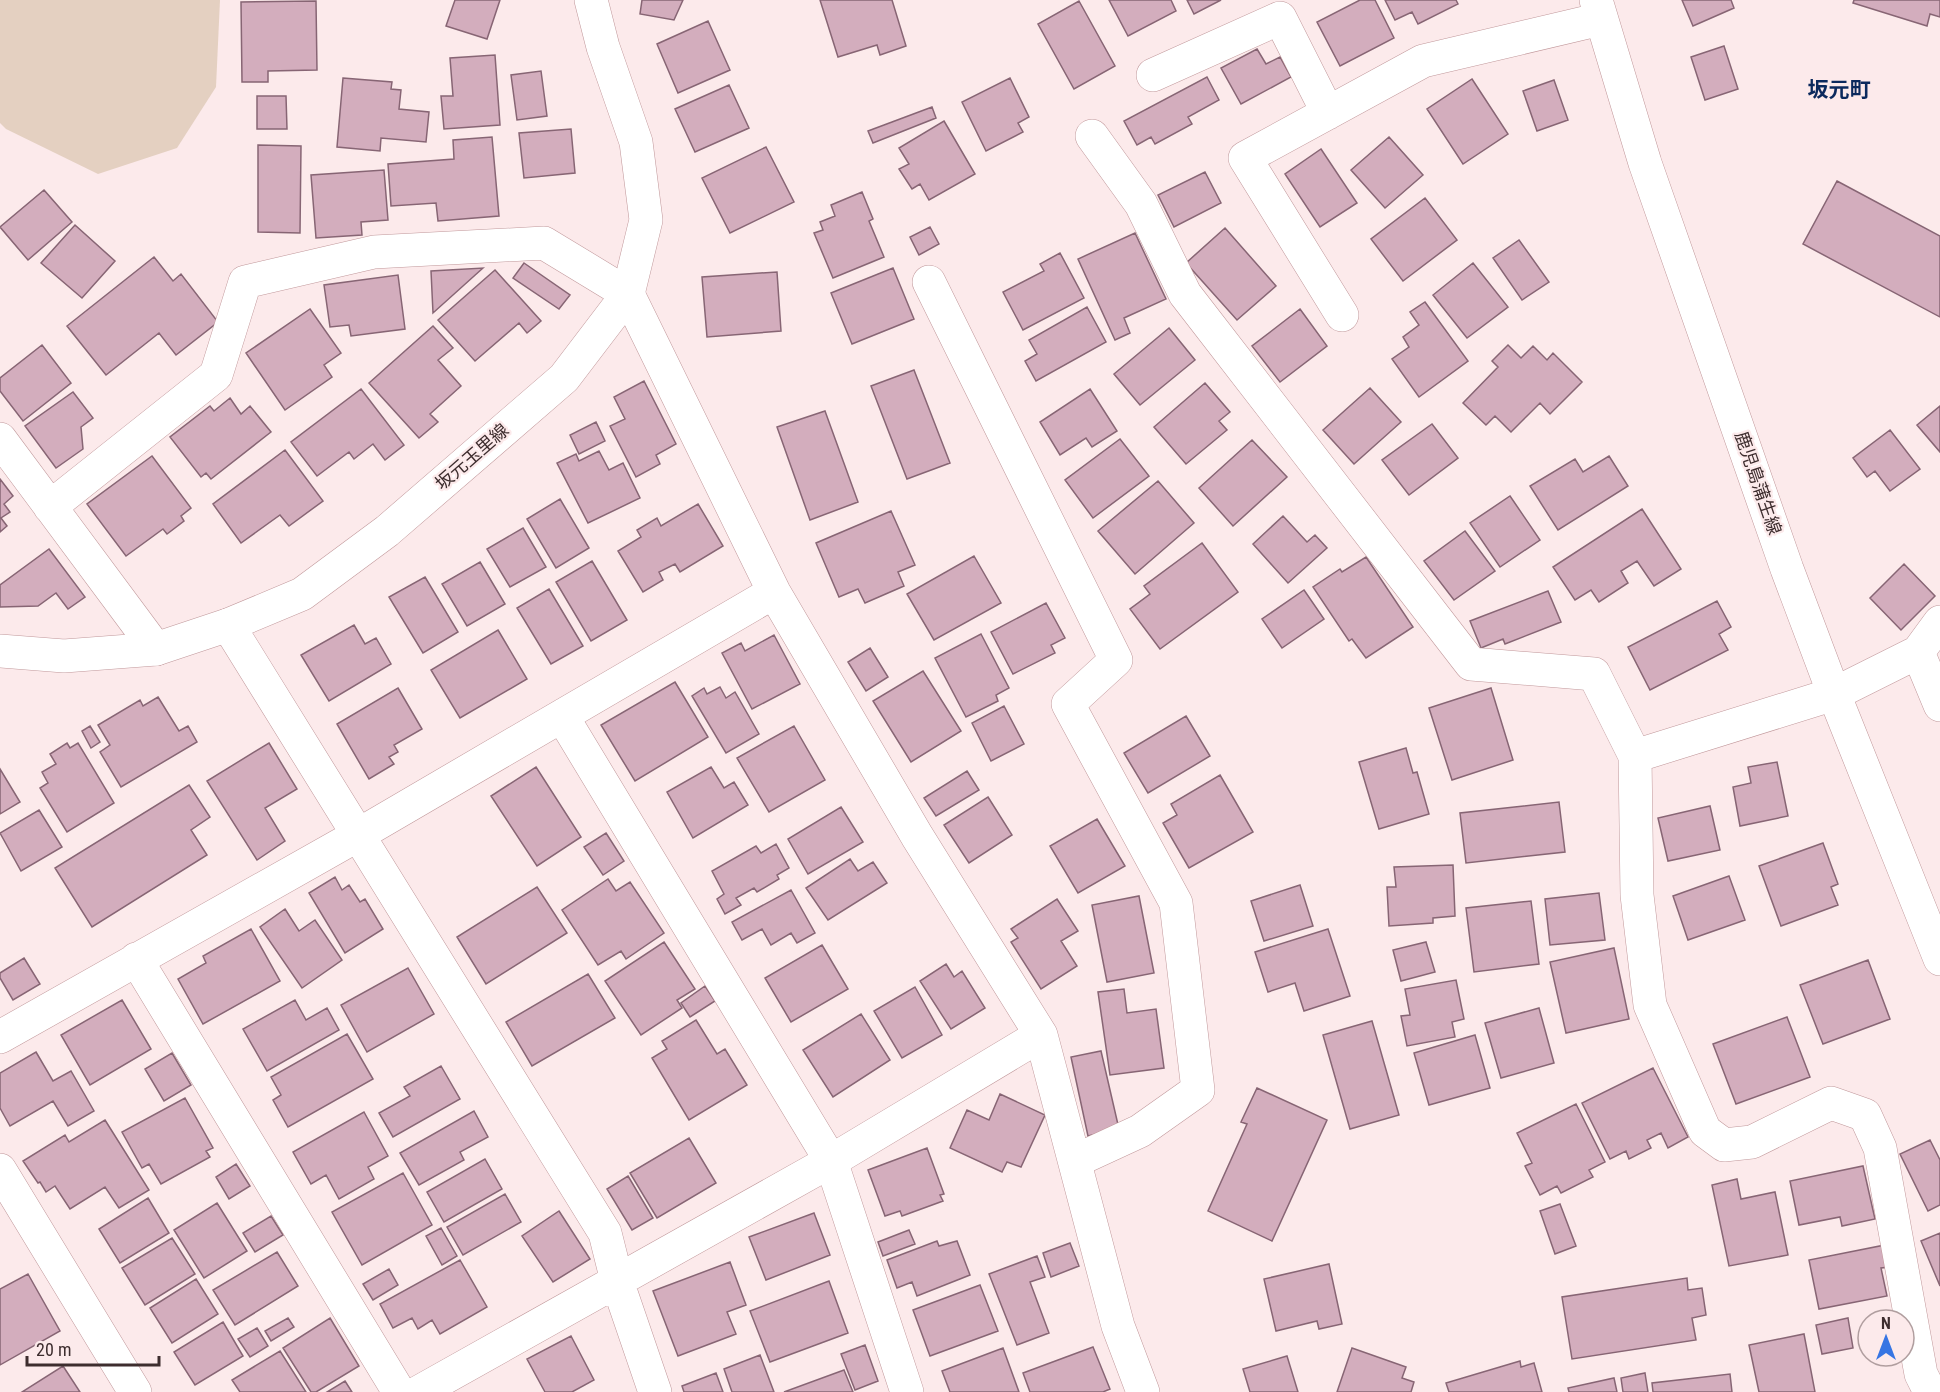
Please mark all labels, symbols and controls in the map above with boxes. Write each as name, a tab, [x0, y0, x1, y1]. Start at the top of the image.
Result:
district label: 坂元町	[1808, 78, 1871, 102]
street label: 坂元玉里線	[431, 419, 513, 494]
street label: 鹿児島蒲生線	[1731, 428, 1786, 537]
north arrow	[1856, 1308, 1916, 1368]
text: N	[1881, 1314, 1891, 1333]
scale bar	[27, 1329, 159, 1367]
text: 20 m	[36, 1339, 71, 1360]

